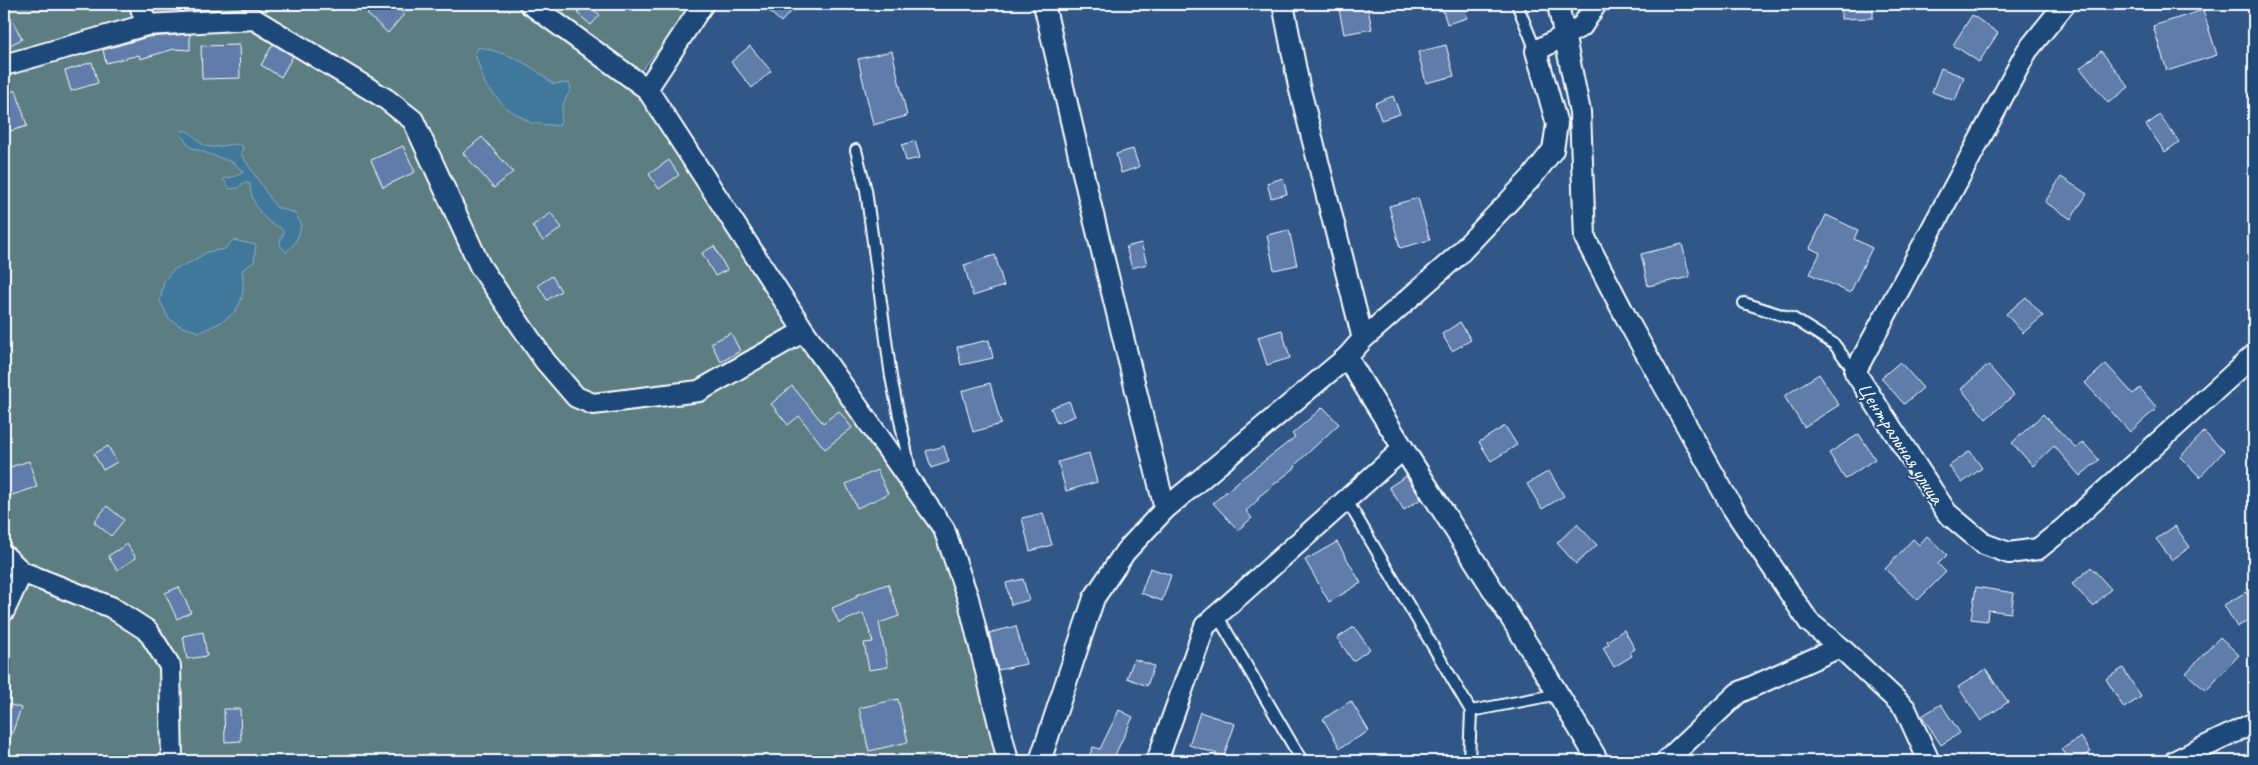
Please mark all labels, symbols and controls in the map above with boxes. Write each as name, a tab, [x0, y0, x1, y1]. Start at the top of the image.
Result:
street label: Центральная улица	[1852, 377, 1951, 511]

